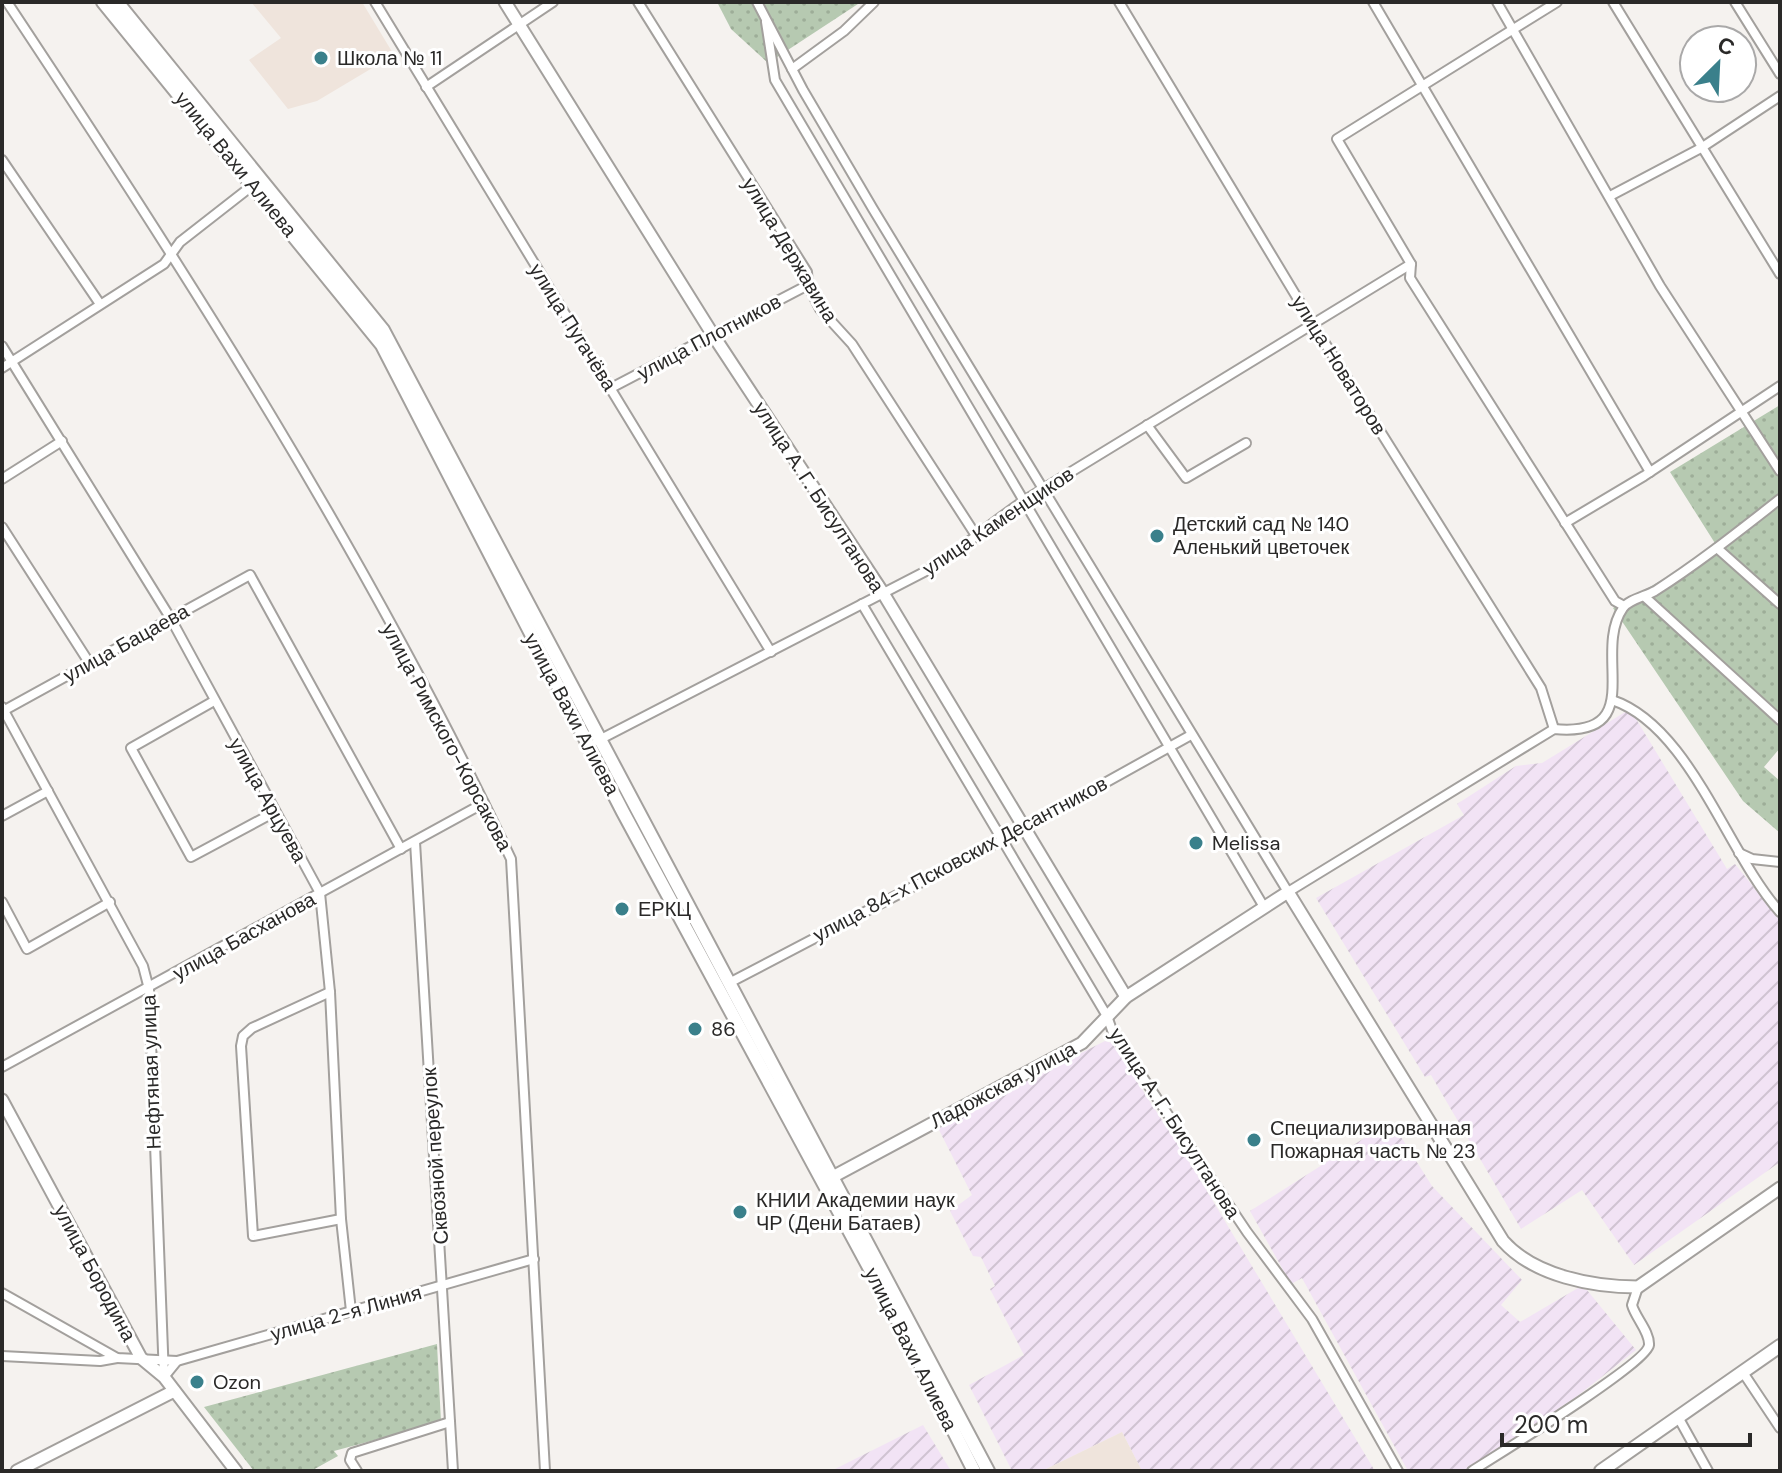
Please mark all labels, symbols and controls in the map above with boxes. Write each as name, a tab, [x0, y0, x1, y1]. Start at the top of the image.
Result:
north arrow	[1678, 24, 1758, 104]
text: С	[1713, 30, 1739, 63]
place label: Школа № 11	[337, 45, 442, 71]
marker: Школа № 11	[312, 49, 330, 67]
street label: улица Вахи Алиева	[169, 86, 303, 243]
street label: улица Державина	[736, 173, 844, 328]
street label: улица Пугачёва	[523, 259, 623, 396]
street label: улица Плотников	[633, 288, 785, 386]
street label: улица Новаторов	[1286, 290, 1392, 440]
street label: улица А. Г. Бисултанова	[748, 397, 891, 598]
street label: улица Каменщиков	[917, 461, 1079, 581]
place label: Детский сад № 140 Аленький цветочек	[1173, 511, 1349, 560]
marker: Детский сад № 140 Аленький цветочек	[1148, 527, 1166, 545]
street label: улица Бацаева	[59, 597, 194, 688]
street label: улица Римского-Корсакова	[376, 619, 519, 856]
street label: улица Вахи Алиева	[518, 628, 626, 800]
street label: улица Арцуева	[223, 733, 313, 868]
street label: улица 84-х Псковских Десантников	[808, 770, 1112, 948]
place label: Melissa	[1212, 830, 1280, 856]
marker: Melissa	[1187, 834, 1205, 852]
street label: улица Басханова	[168, 886, 321, 986]
place label: ЕРКЦ	[638, 896, 691, 922]
marker: ЕРКЦ	[613, 900, 631, 918]
street label: Нефтяная улица	[135, 993, 167, 1150]
place label: 86	[711, 1016, 736, 1042]
marker: 86	[686, 1020, 704, 1038]
street label: улица А. Г. Бисултанова	[1104, 1023, 1247, 1224]
street label: Ладожская улица	[926, 1035, 1081, 1134]
street label: Сквозной переулок	[416, 1066, 454, 1246]
place label: Специализированная Пожарная часть № 23	[1270, 1115, 1476, 1164]
marker: Специализированная Пожарная часть № 23	[1245, 1131, 1263, 1149]
place label: КНИИ Академии наук ЧР (Дени Батаев)	[756, 1187, 955, 1236]
street label: улица Бородина	[48, 1200, 142, 1347]
marker: КНИИ Академии наук ЧР (Дени Батаев)	[731, 1203, 749, 1221]
street label: улица Вахи Алиева	[859, 1263, 964, 1436]
street label: улица 2-я Линия	[267, 1279, 425, 1347]
place label: Ozon	[213, 1369, 261, 1395]
marker: Ozon	[188, 1373, 206, 1391]
scale bar	[1502, 1397, 1750, 1447]
text: 200 m	[1514, 1409, 1588, 1440]

